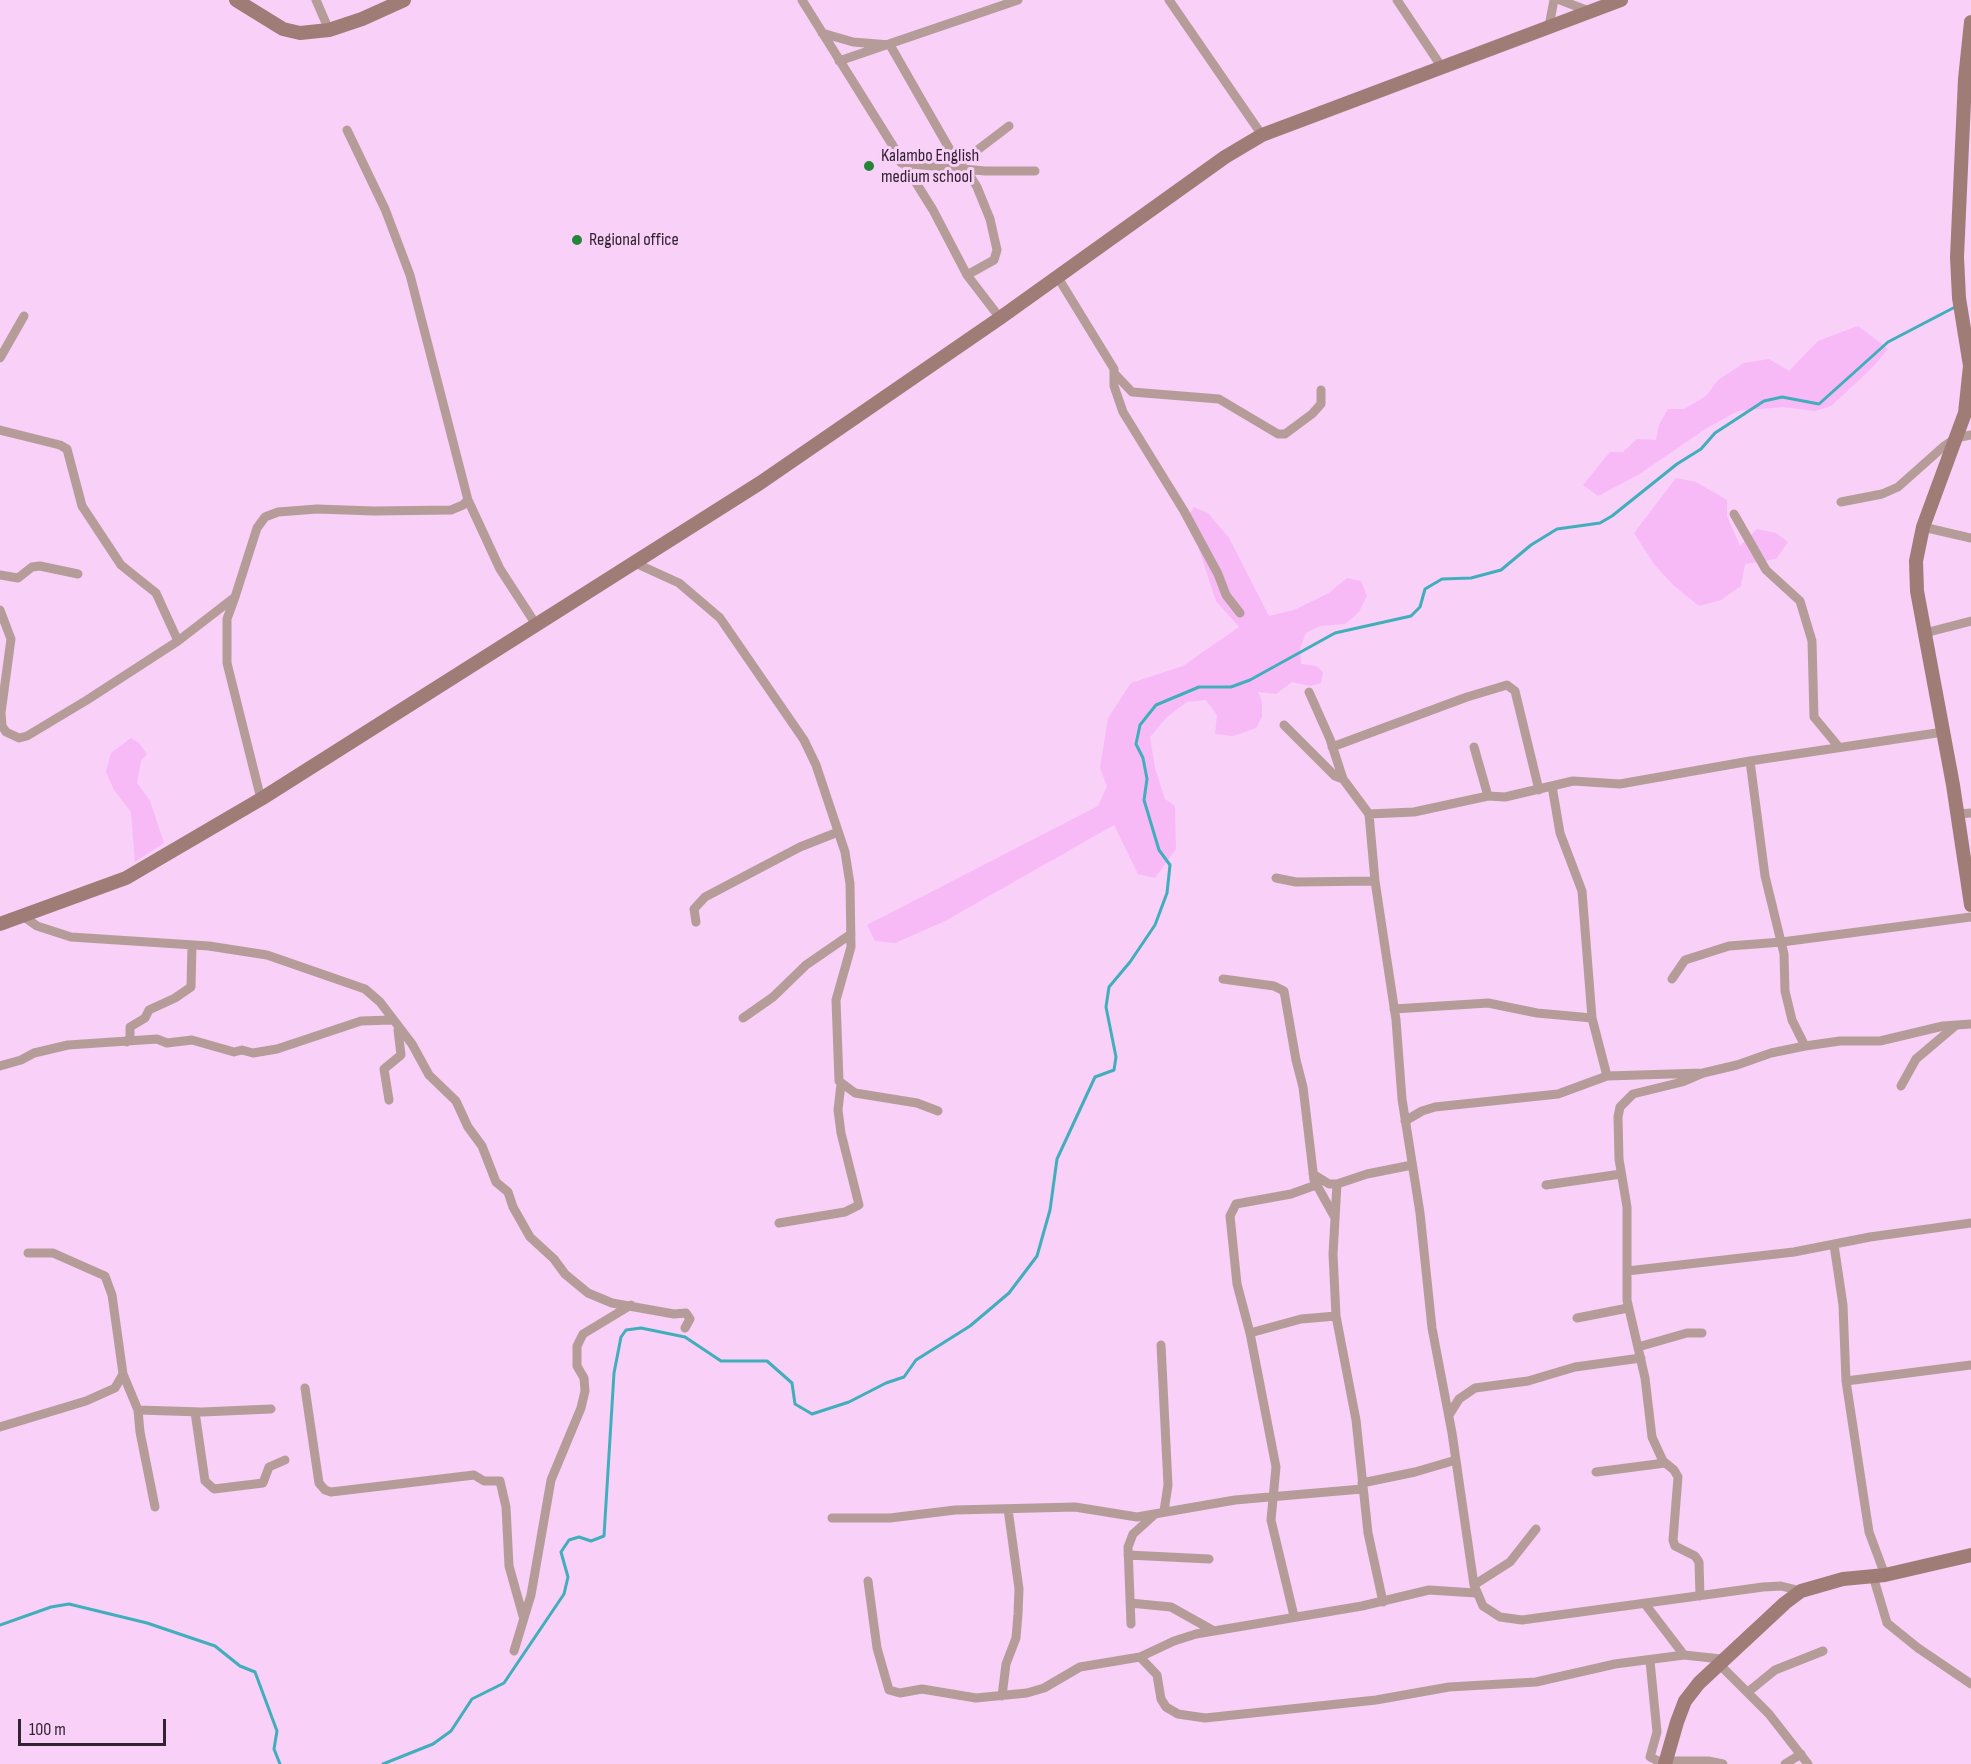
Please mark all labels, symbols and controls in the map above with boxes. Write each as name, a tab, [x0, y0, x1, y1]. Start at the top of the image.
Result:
place label: Kalambo English medium school	[881, 145, 979, 188]
marker: Kalambo English medium school	[862, 159, 876, 173]
place label: Regional office	[589, 229, 679, 251]
marker: Regional office	[570, 233, 584, 247]
scale bar	[21, 1707, 170, 1745]
text: 100 m	[29, 1719, 66, 1740]

